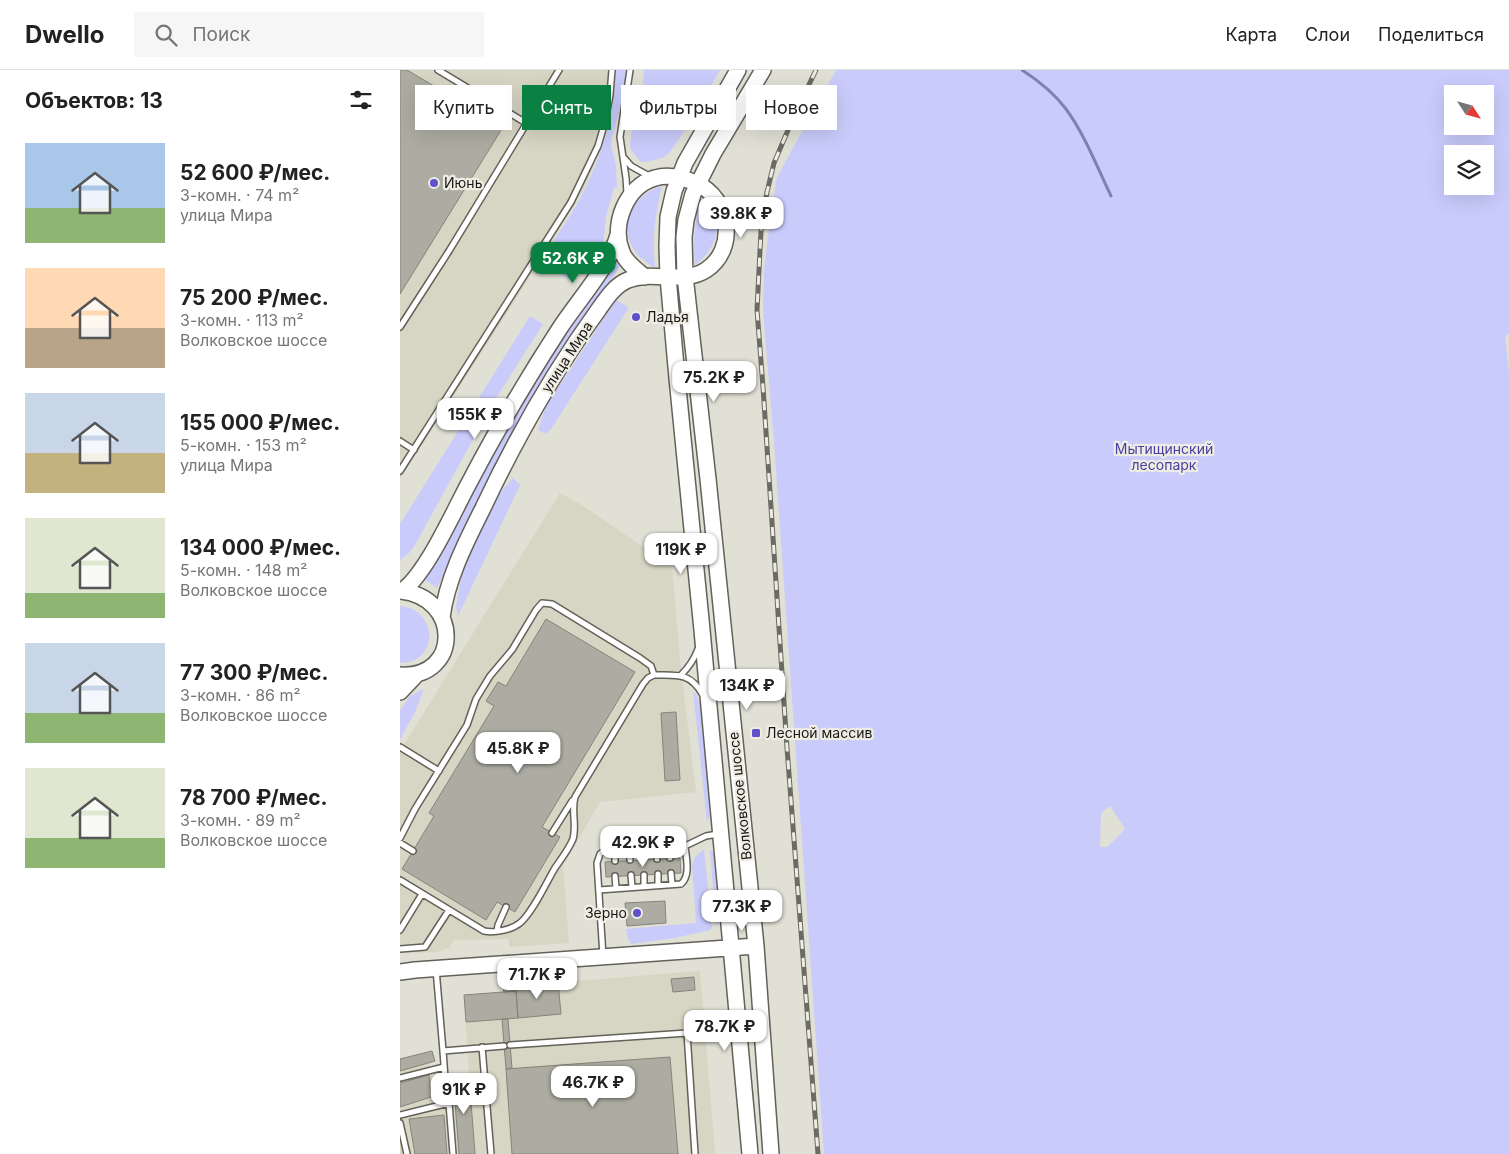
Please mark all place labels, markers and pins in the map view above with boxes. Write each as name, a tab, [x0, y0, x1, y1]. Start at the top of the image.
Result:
place label: Июнь	[444, 174, 483, 191]
marker: Июнь	[428, 177, 440, 189]
pin: 39.8K ₽	[695, 196, 787, 239]
pin: 52.6K ₽	[527, 242, 619, 284]
place label: Ладья	[646, 308, 689, 325]
marker: Ладья	[630, 311, 642, 323]
pin: 75.2K ₽	[668, 360, 760, 403]
pin: 155K ₽	[434, 398, 516, 440]
pin: 119K ₽	[640, 532, 722, 575]
pin: 134K ₽	[706, 668, 788, 711]
place label: Лесной массив	[766, 724, 872, 741]
marker: Лесной массив	[750, 727, 762, 739]
pin: 45.8K ₽	[472, 732, 564, 774]
pin: 42.9K ₽	[597, 826, 689, 868]
pin: 77.3K ₽	[696, 890, 788, 932]
place label: Зерно	[585, 904, 627, 921]
marker: Зерно	[631, 907, 643, 919]
pin: 71.7K ₽	[491, 958, 583, 1000]
pin: 78.7K ₽	[679, 1010, 771, 1052]
pin: 46.7K ₽	[547, 1066, 639, 1108]
pin: 91K ₽	[429, 1072, 499, 1115]

